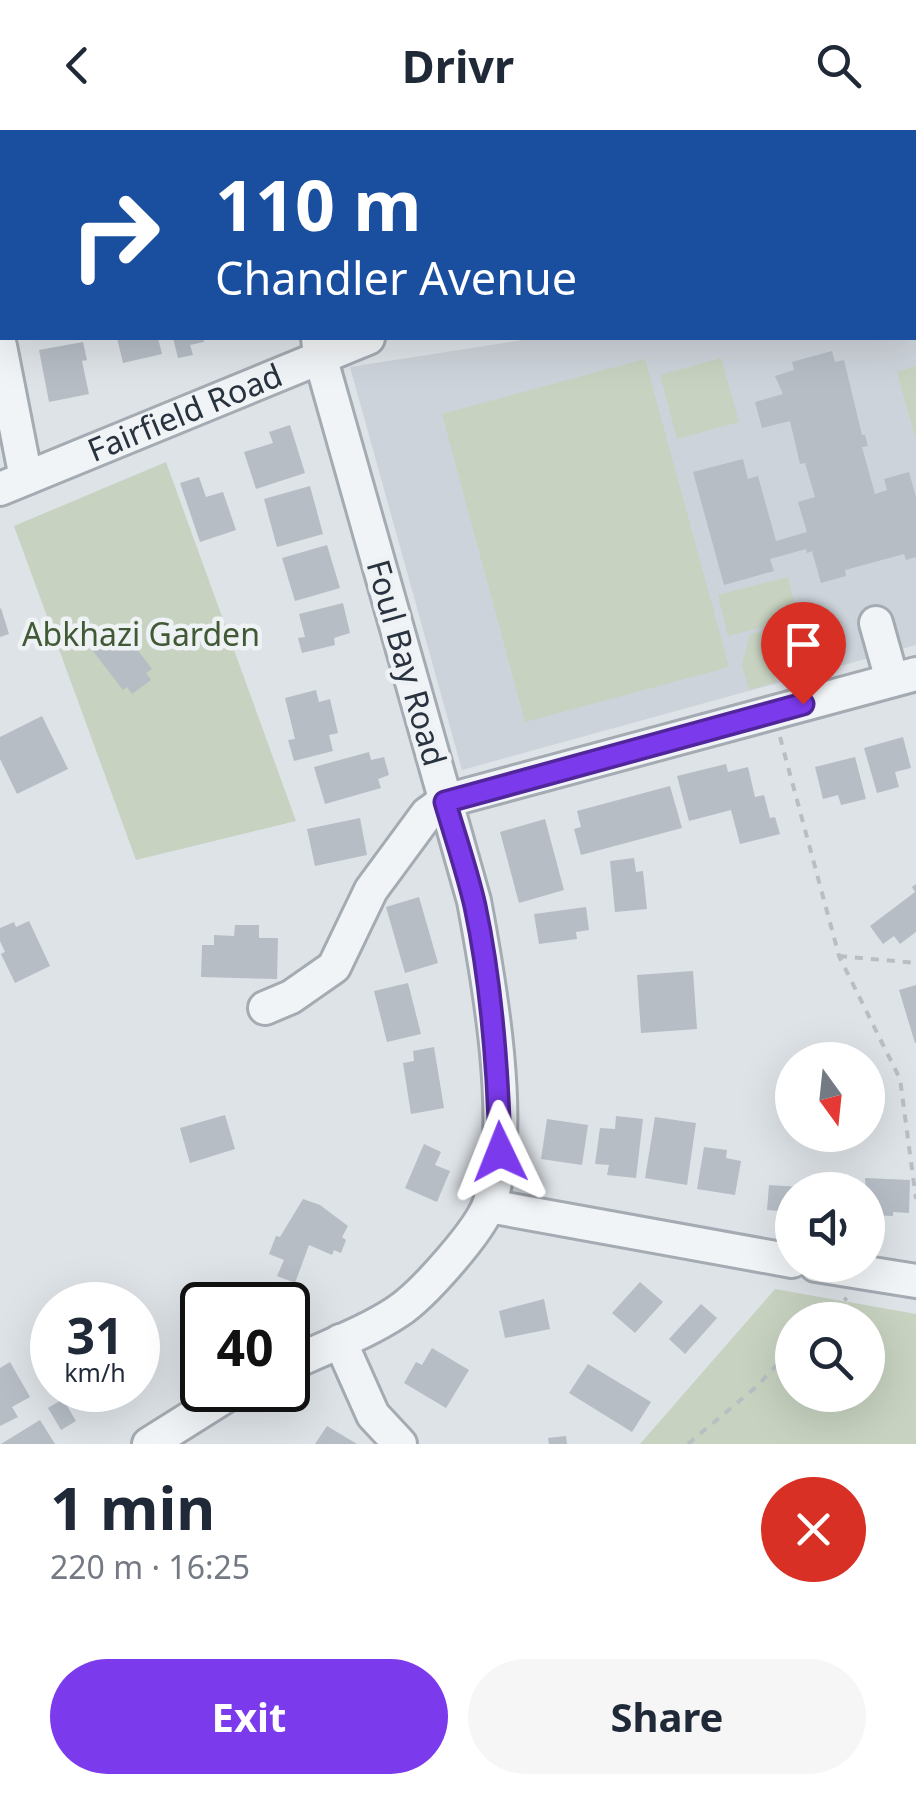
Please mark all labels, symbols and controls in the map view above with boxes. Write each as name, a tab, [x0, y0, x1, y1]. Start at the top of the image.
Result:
text: Drivr	[402, 35, 514, 96]
icon: back	[50, 38, 105, 93]
icon: search	[811, 38, 866, 93]
text: 110 m	[215, 156, 422, 252]
icon: right	[50, 170, 180, 300]
text: Chandler Avenue	[215, 247, 577, 308]
street label: Fairfield Road	[81, 353, 288, 471]
street label: Foul Bay Road	[357, 554, 457, 771]
pin	[761, 602, 846, 705]
park label: Abkhazi Garden	[22, 612, 260, 655]
icon: arrive	[776, 617, 831, 672]
north arrow	[775, 1042, 885, 1152]
map controls	[775, 1042, 885, 1412]
position arrow	[448, 1100, 552, 1204]
button: sound	[775, 1172, 885, 1282]
speed limit sign: 40	[180, 1282, 310, 1412]
text: 31	[66, 1301, 124, 1369]
button: search	[775, 1302, 885, 1412]
text: km/h	[64, 1355, 126, 1389]
text: 1 min	[50, 1466, 215, 1548]
button: close	[761, 1477, 866, 1582]
text: 220 m · 16:25	[50, 1545, 250, 1588]
button: Exit	[50, 1659, 448, 1774]
button: Share	[468, 1659, 866, 1774]

